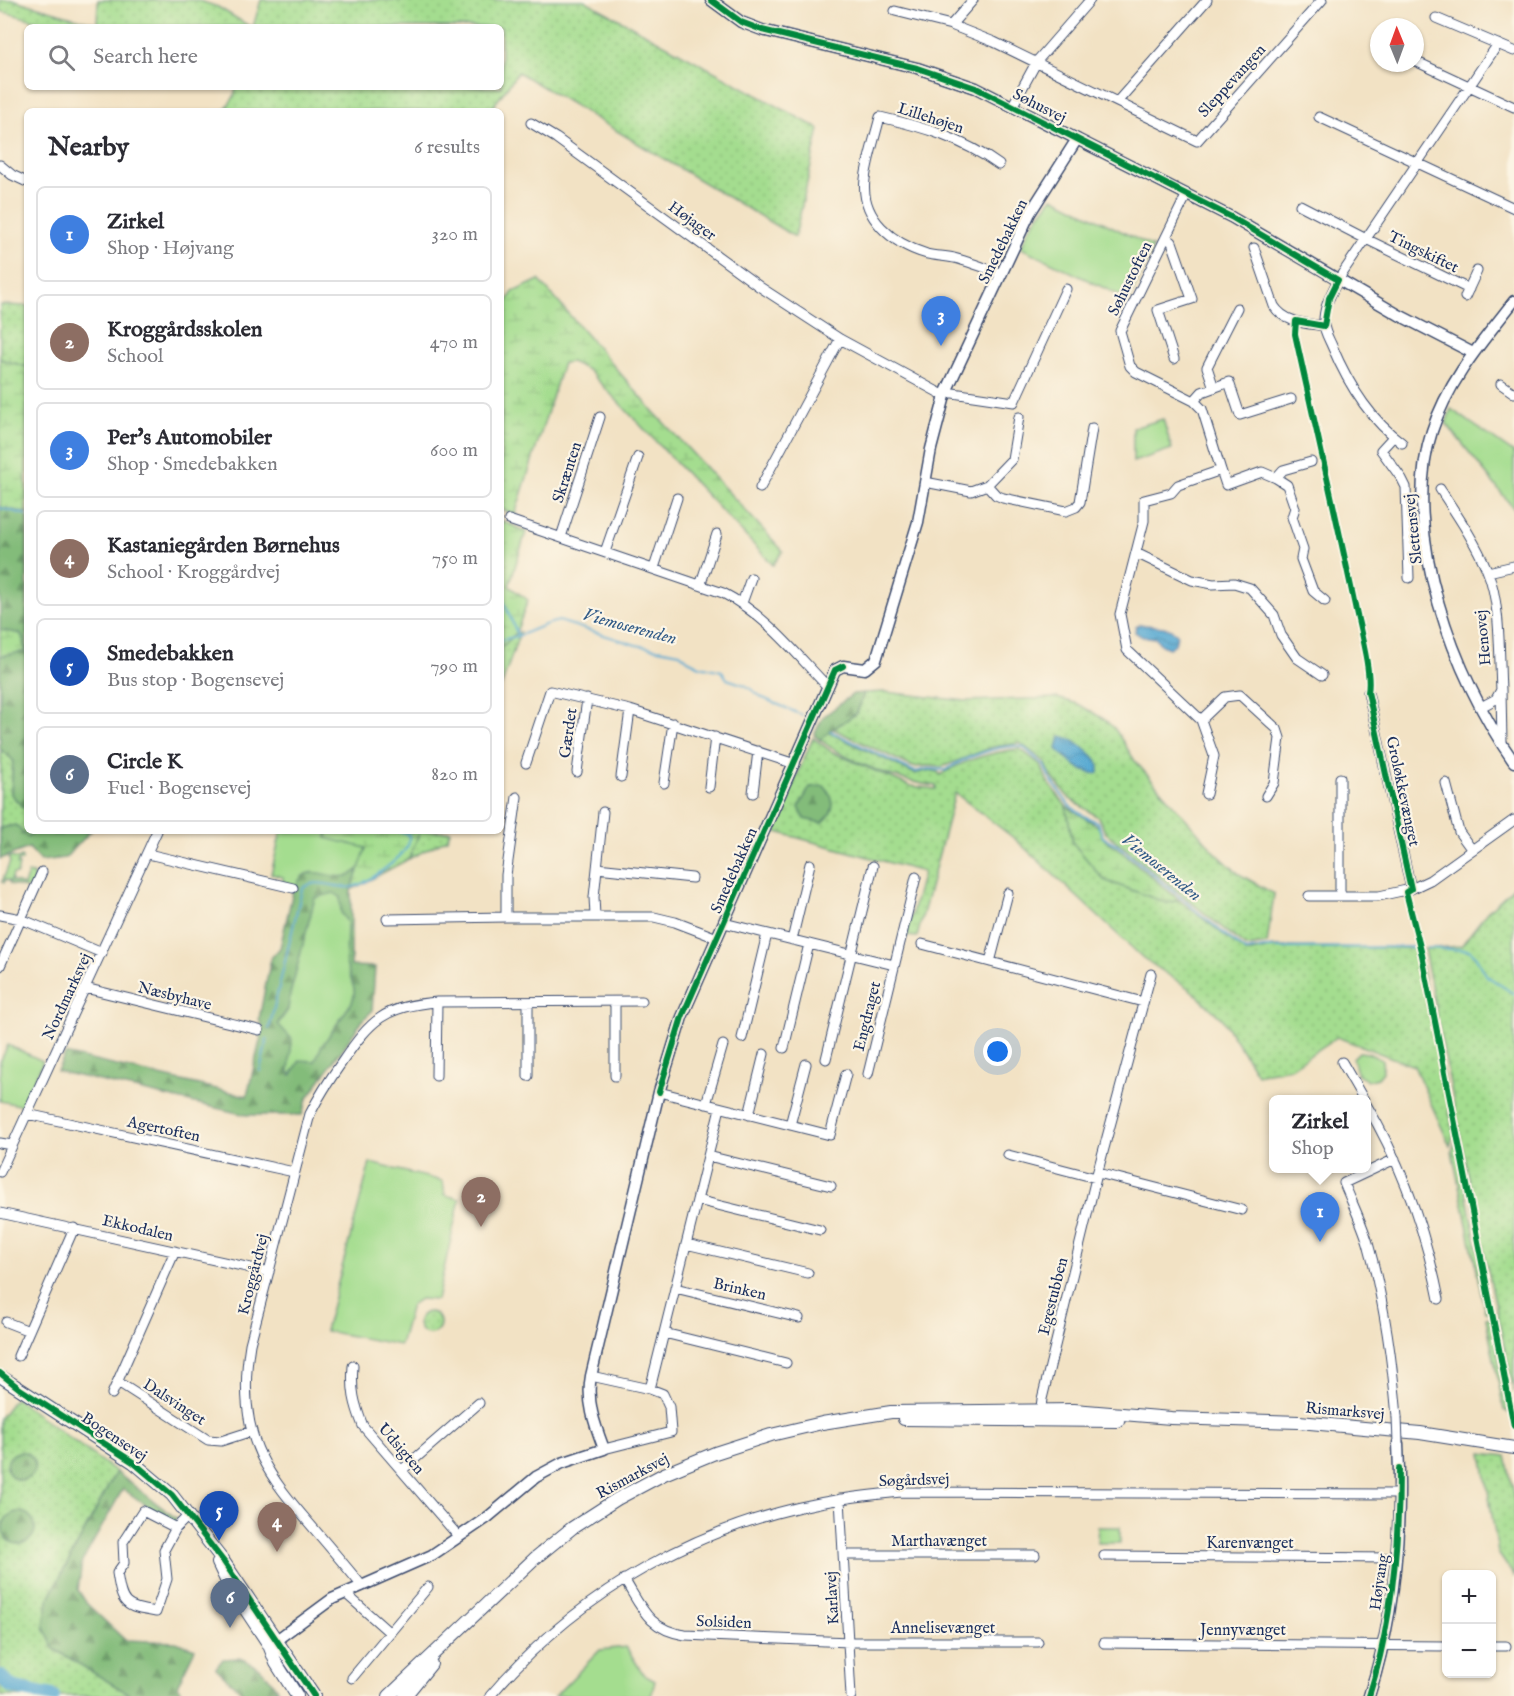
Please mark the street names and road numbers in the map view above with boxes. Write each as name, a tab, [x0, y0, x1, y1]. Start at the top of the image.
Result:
street label: Sleppevangen	[1194, 40, 1271, 122]
street label: Søhusvej	[1009, 85, 1069, 129]
street label: Lillehøjen	[895, 99, 966, 139]
street label: Smedebakken	[975, 196, 1033, 288]
street label: Højager	[664, 197, 720, 246]
street label: Tingskiftet	[1385, 227, 1462, 279]
street label: Søhustoften	[1104, 238, 1158, 319]
street label: Skrænten	[549, 439, 587, 506]
street label: Slettensvej	[1400, 493, 1428, 565]
street label: Henovej	[1472, 609, 1496, 667]
street label: Gærdet	[556, 706, 582, 760]
street label: Groløkkevænget	[1381, 735, 1424, 849]
street label: Smedebakken	[707, 824, 763, 917]
street label: Nordmarksvej	[39, 950, 97, 1044]
street label: Næsbyhave	[136, 978, 213, 1016]
street label: Engdraget	[850, 979, 886, 1053]
street label: Agertoften	[124, 1112, 202, 1148]
street label: Ekkodalen	[100, 1211, 175, 1247]
street label: Kroggårdvej	[234, 1232, 274, 1317]
street label: Egestubben	[1035, 1255, 1073, 1337]
street label: Brinken	[711, 1274, 768, 1306]
street label: Dalsvinget	[139, 1375, 210, 1431]
street label: Rismarksvej	[1304, 1399, 1385, 1425]
street label: Bogensevej	[77, 1408, 151, 1467]
street label: Udsigten	[373, 1419, 429, 1479]
street label: Rismarksvej	[593, 1449, 673, 1504]
street label: Søgårdsvej	[878, 1470, 950, 1492]
street label: Marthavænget	[891, 1532, 988, 1552]
street label: Karenvænget	[1206, 1534, 1294, 1554]
street label: Højvang	[1366, 1552, 1394, 1612]
street label: Karlavej	[822, 1571, 844, 1625]
street label: Solsiden	[696, 1612, 752, 1634]
street label: Annelisevænget	[890, 1619, 996, 1639]
street label: Jennyvænget	[1198, 1621, 1286, 1641]

